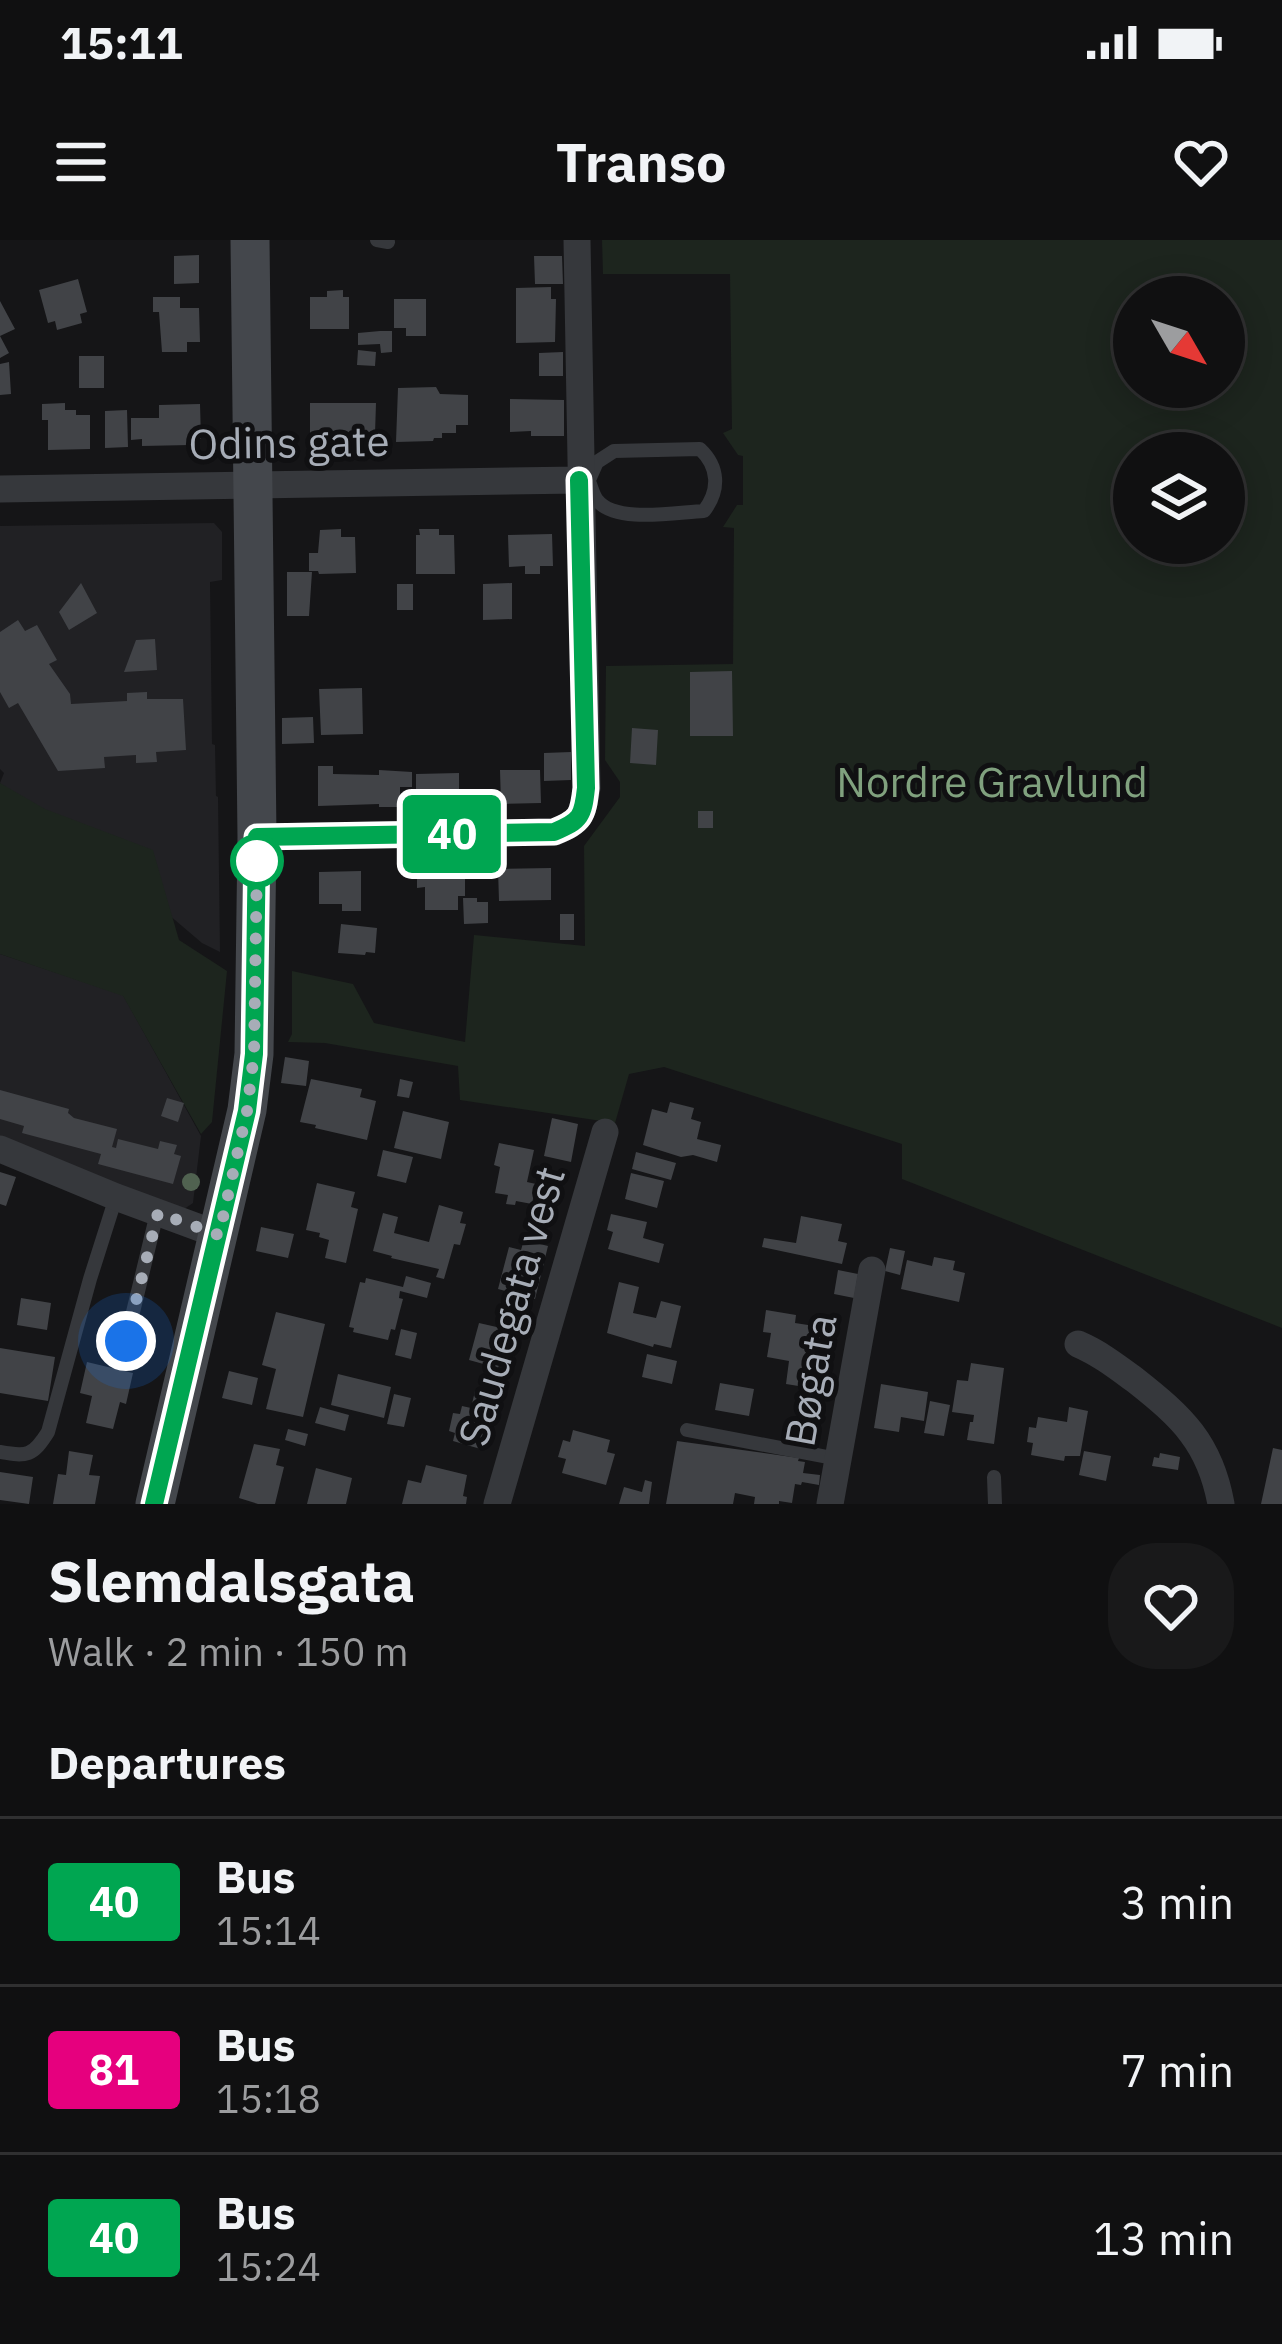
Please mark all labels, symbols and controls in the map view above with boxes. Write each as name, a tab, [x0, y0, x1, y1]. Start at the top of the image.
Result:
text: 15:11	[60, 13, 183, 71]
text: Transo	[556, 127, 726, 197]
icon: menu	[48, 129, 114, 195]
icon: heart	[1168, 129, 1234, 195]
north arrow	[1113, 276, 1245, 408]
map controls	[1113, 276, 1245, 564]
street label: Odins gate	[188, 413, 390, 471]
button: layers	[1113, 432, 1245, 564]
park label: Nordre Gravlund	[836, 754, 1148, 809]
line badge: 40	[398, 795, 506, 873]
text: 40	[427, 806, 477, 861]
unlabelled marker	[232, 836, 282, 886]
street label: Saudegata vest	[445, 1160, 577, 1452]
street label: Bøgata	[771, 1310, 849, 1450]
your location	[96, 1311, 156, 1371]
button: heart	[1108, 1543, 1234, 1669]
text: Slemdalsgata	[48, 1544, 415, 1618]
text: Walk · 2 min · 150 m	[48, 1626, 409, 1677]
text: Departures	[48, 1733, 286, 1791]
text: Bus	[216, 1847, 296, 1905]
text: 3 min	[1120, 1873, 1234, 1931]
text: 40	[89, 1874, 139, 1929]
text: 15:14	[216, 1905, 321, 1956]
text: Bus	[216, 2015, 296, 2073]
text: 7 min	[1120, 2041, 1234, 2099]
text: 81	[89, 2042, 139, 2097]
text: 15:18	[216, 2073, 321, 2124]
text: Bus	[216, 2183, 296, 2241]
text: 13 min	[1093, 2209, 1234, 2267]
text: 40	[89, 2210, 139, 2265]
text: 15:24	[216, 2241, 321, 2292]

